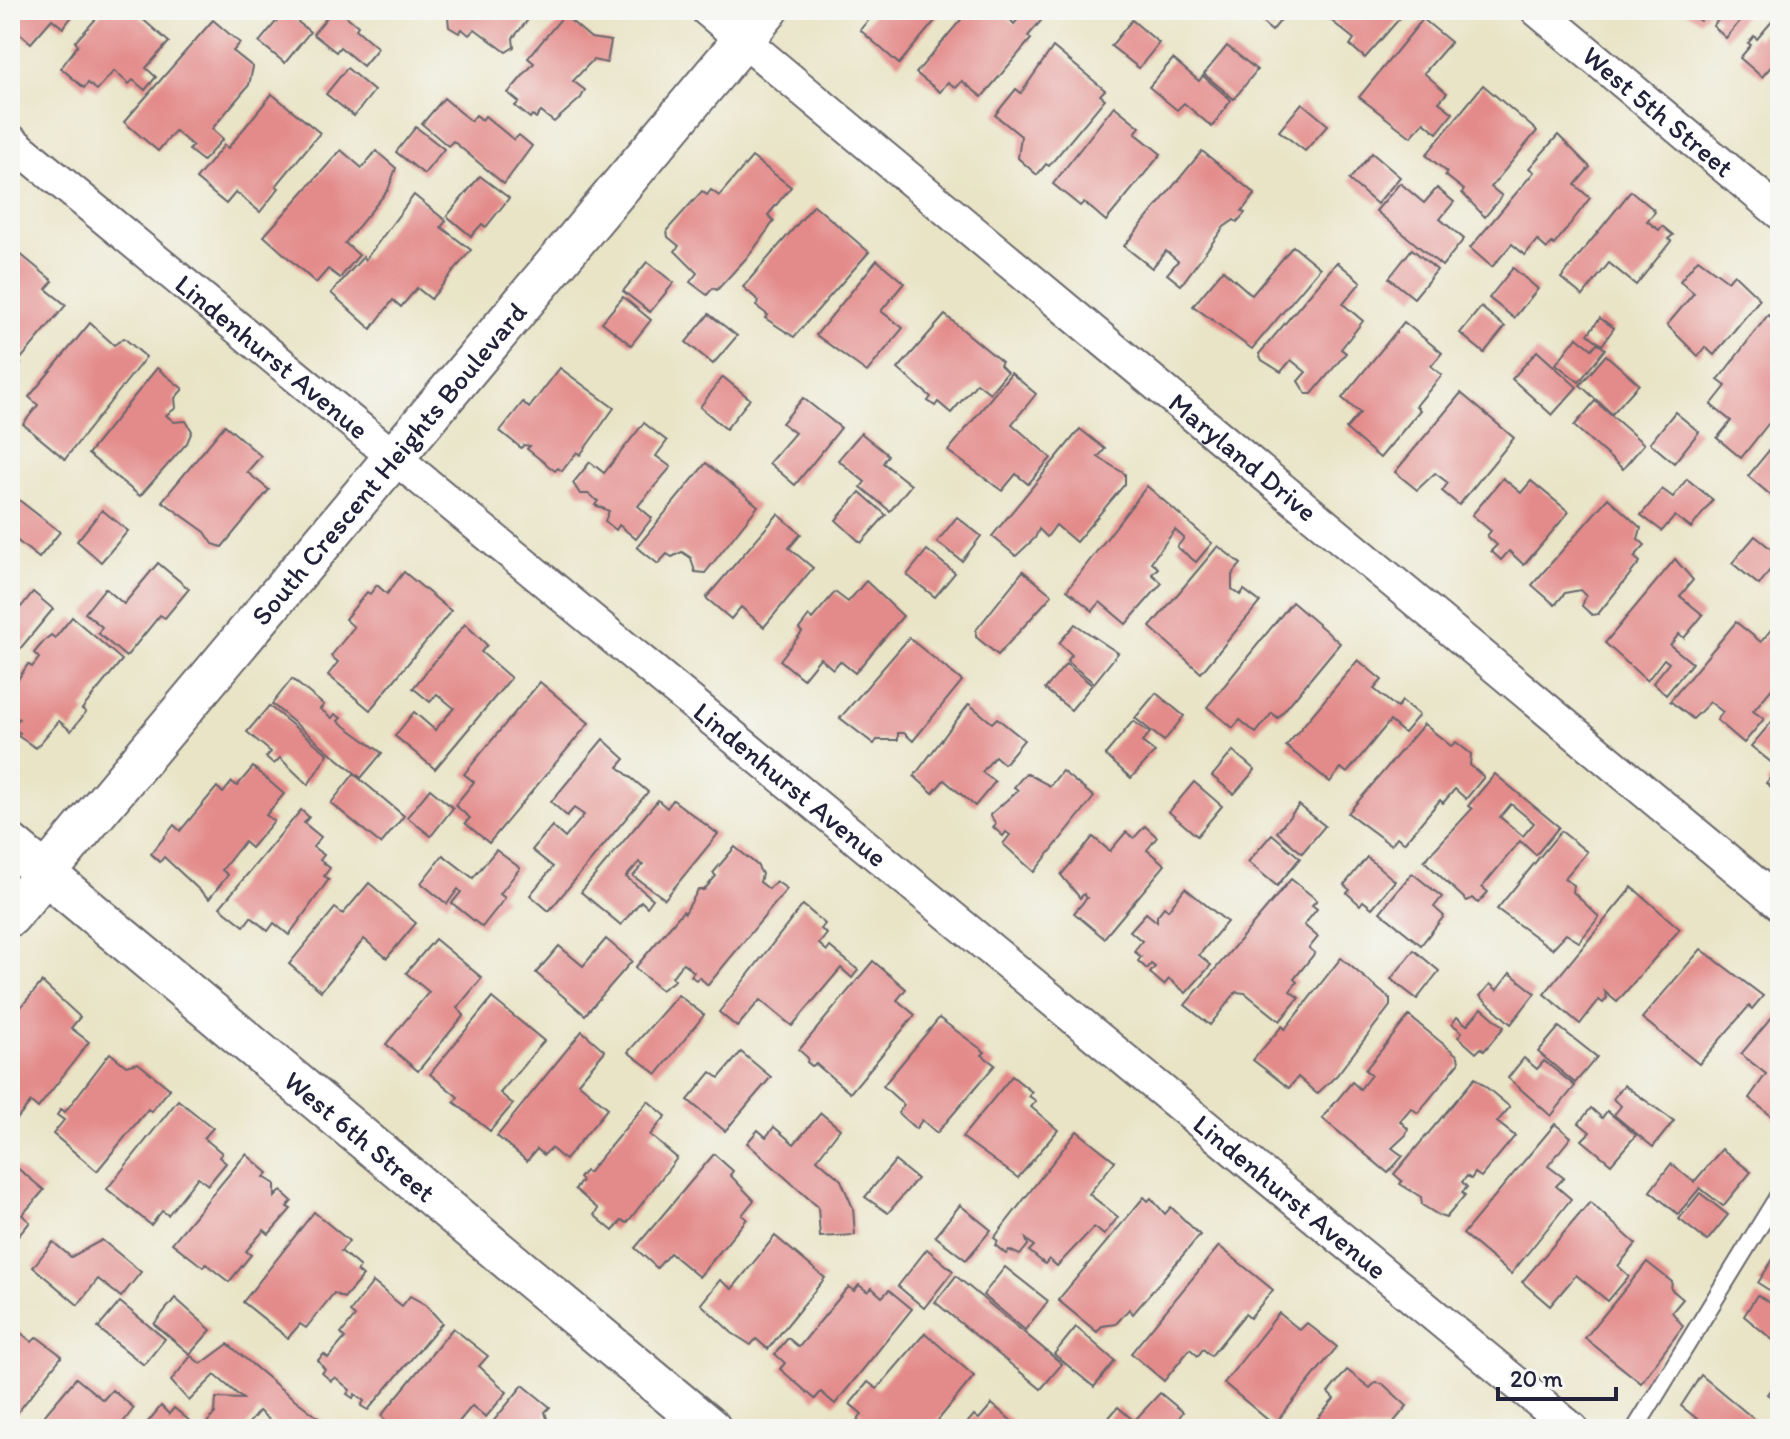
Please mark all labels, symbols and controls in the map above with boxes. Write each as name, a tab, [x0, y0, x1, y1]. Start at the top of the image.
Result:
street label: West 5th Street	[1576, 38, 1741, 184]
street label: Lindenhurst Avenue	[169, 267, 376, 446]
street label: South Crescent Heights Boulevard	[244, 295, 534, 632]
street label: Maryland Drive	[1162, 385, 1324, 528]
street label: Lindenhurst Avenue	[687, 694, 894, 874]
street label: West 6th Street	[277, 1063, 443, 1209]
street label: Lindenhurst Avenue	[1187, 1107, 1394, 1286]
scale bar	[1498, 1351, 1616, 1401]
text: 20 m	[1510, 1364, 1563, 1393]

